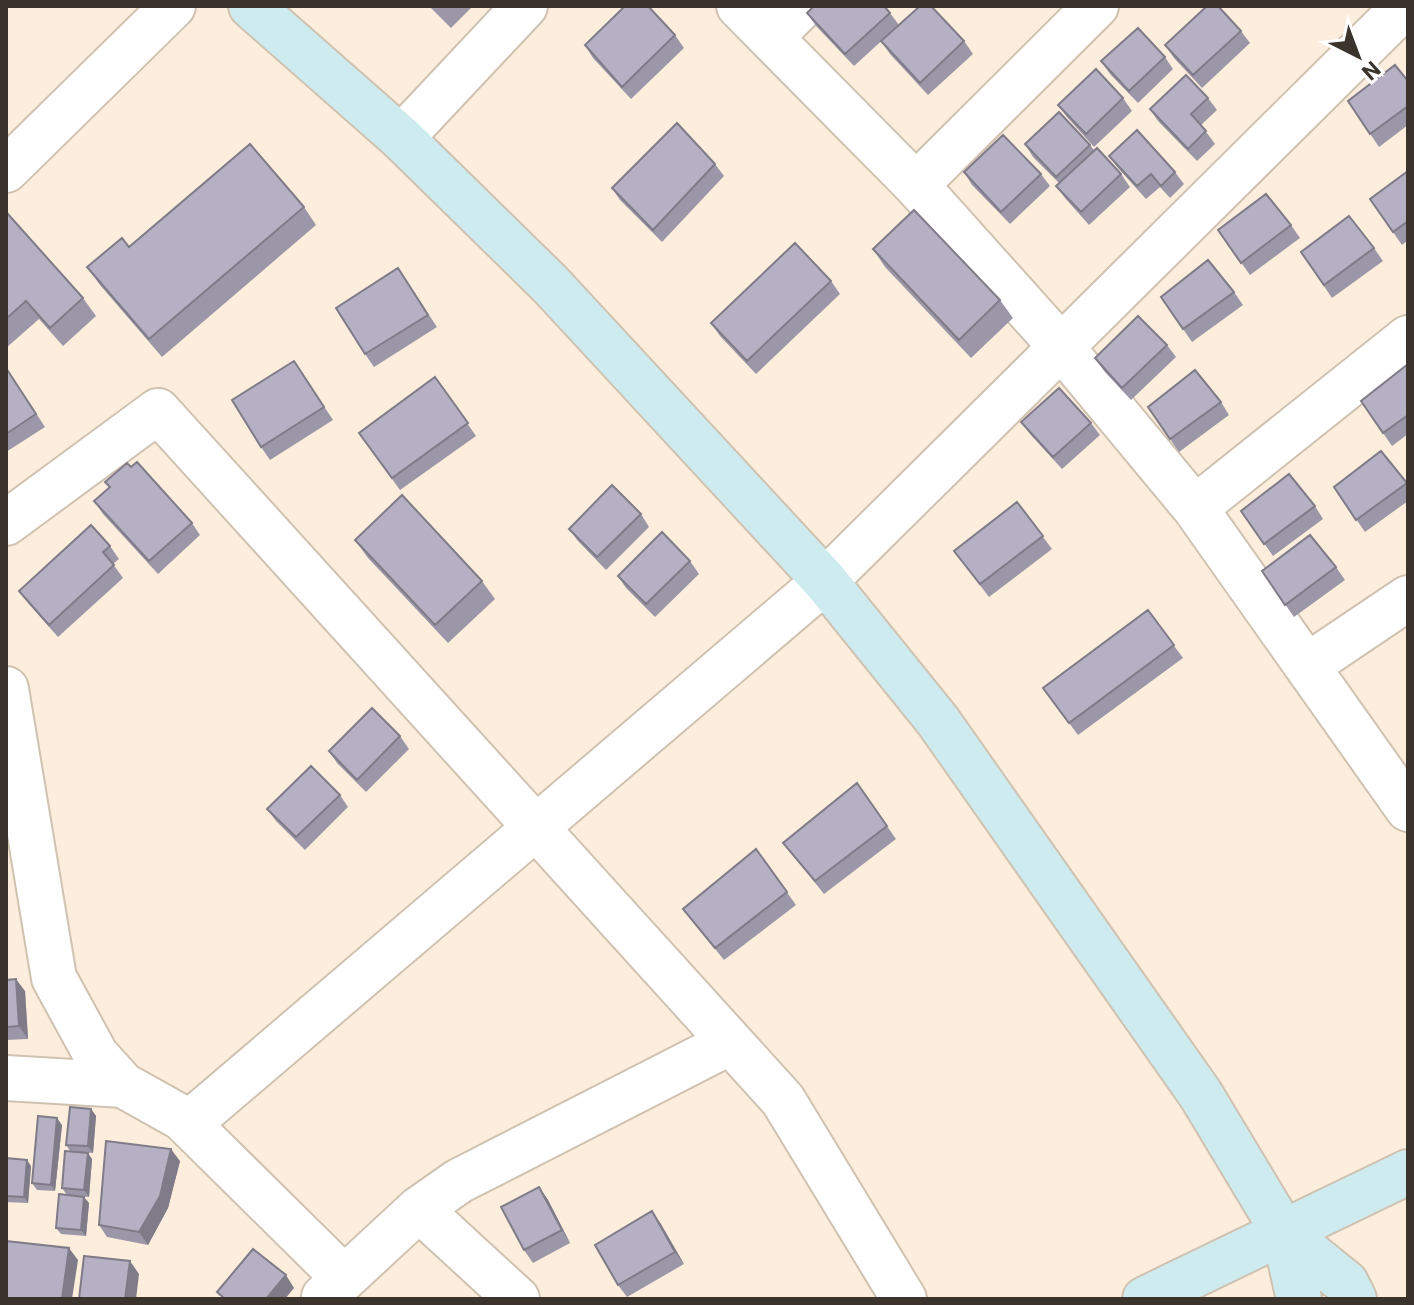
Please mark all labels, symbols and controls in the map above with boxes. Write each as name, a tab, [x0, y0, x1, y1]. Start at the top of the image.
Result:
north arrow	[1318, 16, 1398, 96]
text: N	[1357, 56, 1385, 85]

